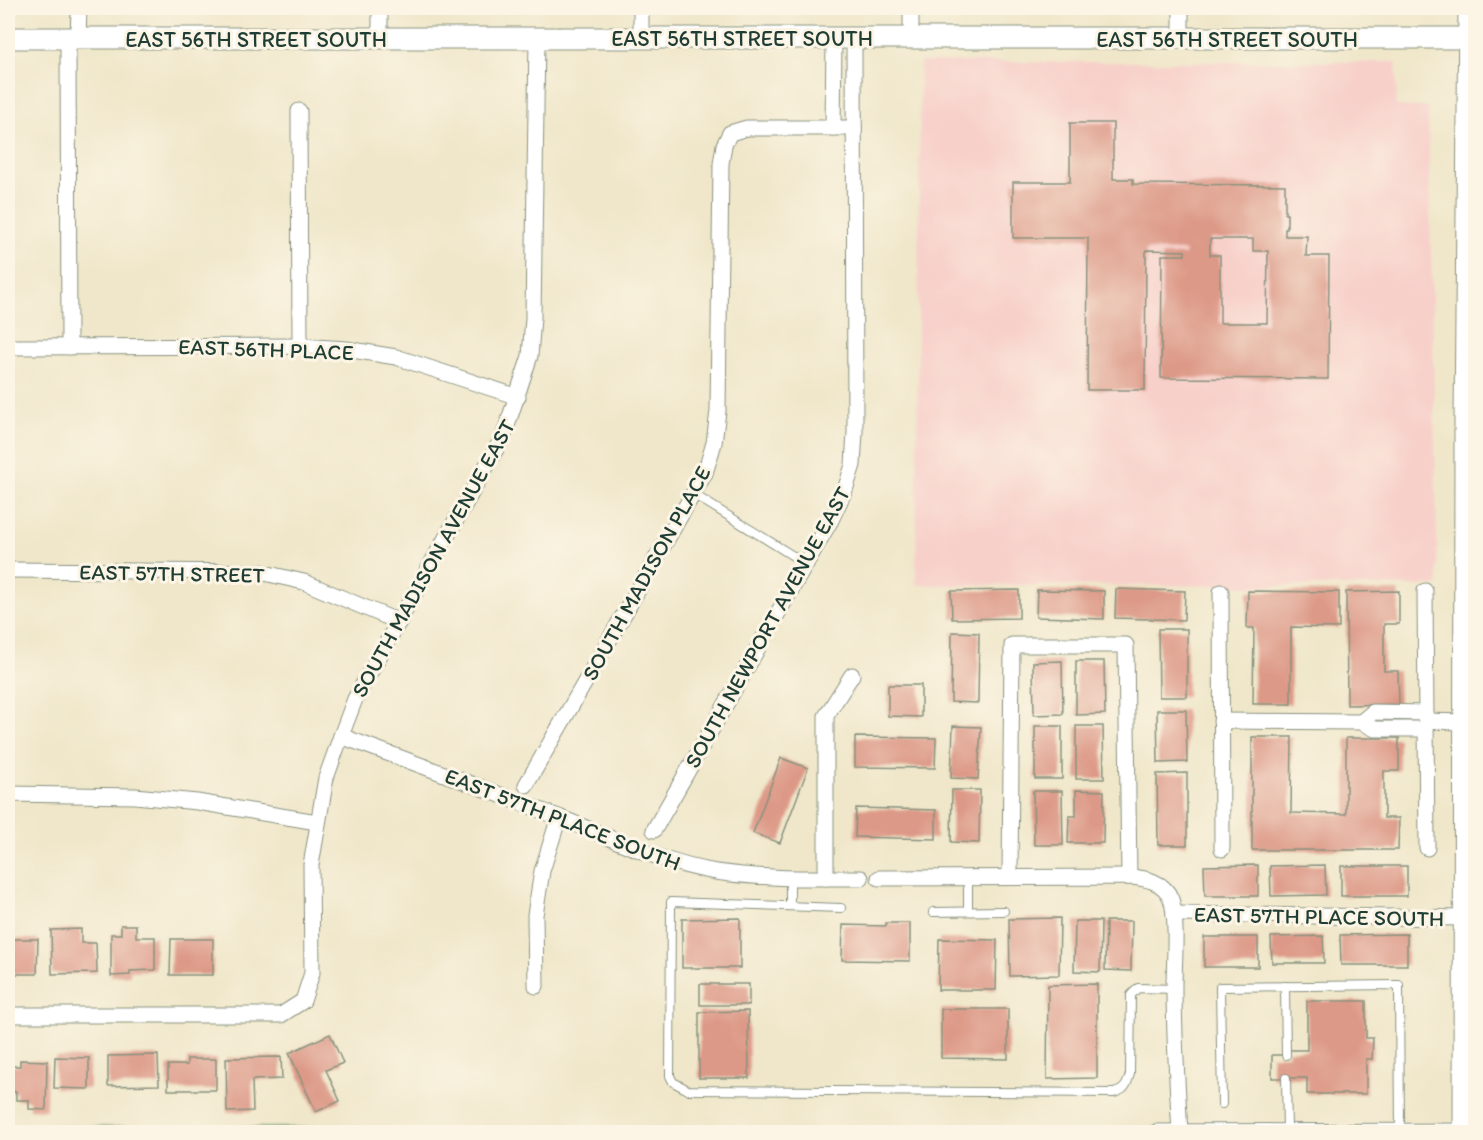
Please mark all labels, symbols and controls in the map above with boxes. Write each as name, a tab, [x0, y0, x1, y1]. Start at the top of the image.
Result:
street label: EAST 56TH STREET SOUTH	[611, 25, 873, 52]
street label: EAST 56TH STREET SOUTH	[125, 26, 387, 53]
street label: EAST 56TH STREET SOUTH	[1096, 26, 1358, 53]
street label: EAST 56TH PLACE	[178, 333, 354, 366]
street label: SOUTH MADISON AVENUE EAST	[346, 414, 522, 702]
street label: SOUTH MADISON PLACE	[576, 461, 717, 685]
street label: SOUTH NEWPORT AVENUE EAST	[679, 481, 857, 773]
street label: EAST 57TH STREET	[79, 558, 266, 589]
street label: EAST 57TH PLACE SOUTH	[441, 762, 684, 877]
street label: EAST 57TH PLACE SOUTH	[1194, 901, 1444, 932]

